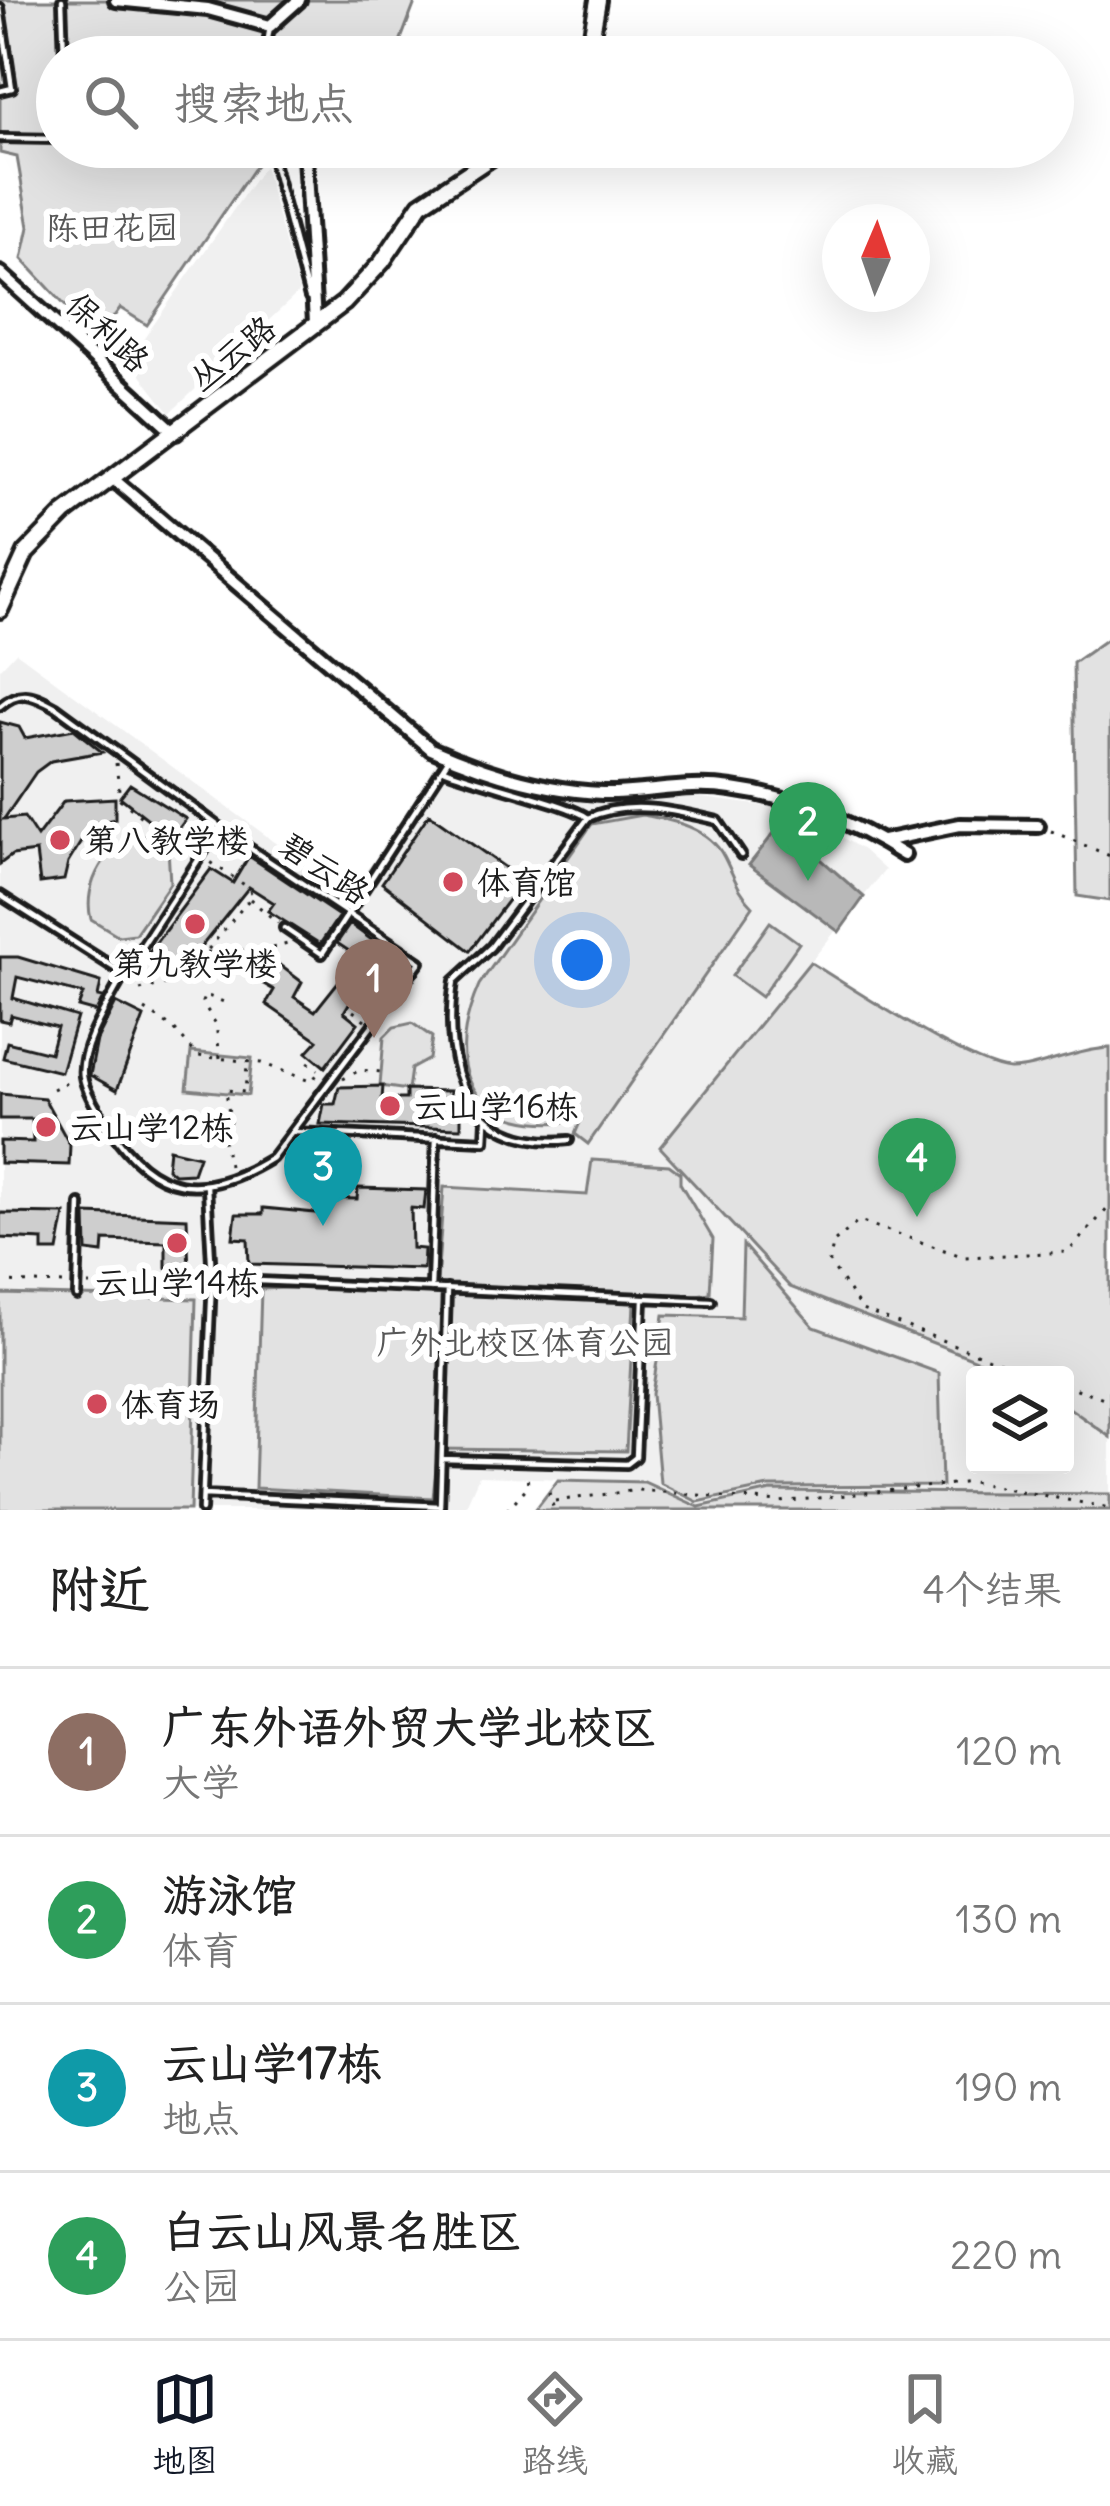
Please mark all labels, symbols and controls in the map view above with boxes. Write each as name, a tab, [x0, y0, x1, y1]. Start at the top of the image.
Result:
search box	[36, 36, 1074, 168]
icon: search	[78, 69, 144, 135]
text: 搜索地点	[174, 75, 354, 131]
north arrow	[822, 204, 930, 312]
park label: 陈田花园	[46, 206, 178, 248]
street label: 保利路	[57, 283, 159, 381]
street label: 丛云路	[180, 306, 284, 400]
pin: 2	[769, 782, 847, 881]
place label: 第八教学楼	[84, 819, 249, 861]
street label: 碧云路	[272, 823, 378, 913]
marker: 第八教学楼	[47, 827, 73, 853]
place label: 体育馆	[477, 861, 576, 903]
marker: 体育馆	[440, 869, 466, 895]
marker: 第九教学楼	[182, 911, 208, 937]
your location	[552, 930, 612, 990]
pin: 1	[335, 939, 413, 1038]
place label: 第九教学楼	[113, 942, 278, 984]
place label: 云山学16栋	[414, 1085, 578, 1127]
marker: 云山学16栋	[377, 1093, 403, 1119]
place label: 云山学12栋	[70, 1106, 233, 1148]
marker: 云山学12栋	[33, 1114, 59, 1140]
pin: 4	[878, 1118, 956, 1217]
pin: 3	[284, 1127, 362, 1226]
marker: 云山学14栋	[164, 1230, 190, 1256]
place label: 云山学14栋	[95, 1261, 259, 1303]
park label: 广外北校区体育公园	[377, 1321, 674, 1363]
map controls	[966, 1366, 1074, 1474]
button: layers	[966, 1366, 1074, 1474]
place label: 体育场	[121, 1383, 220, 1425]
marker: 体育场	[84, 1391, 110, 1417]
text: 附近	[48, 1557, 150, 1621]
text: 4个结果	[922, 1565, 1062, 1614]
text: 广东外语外贸大学北校区	[162, 1699, 657, 1755]
text: 1	[79, 1727, 95, 1776]
text: 120 m	[956, 1727, 1062, 1776]
text: 大学	[162, 1758, 240, 1807]
text: 游泳馆	[162, 1867, 297, 1923]
text: 2	[76, 1895, 98, 1944]
text: 130 m	[955, 1895, 1062, 1944]
text: 体育	[162, 1926, 240, 1975]
text: 云山学17栋	[162, 2035, 382, 2091]
text: 3	[76, 2063, 98, 2112]
text: 190 m	[955, 2063, 1062, 2112]
text: 地点	[162, 2094, 240, 2143]
text: 白云山风景名胜区	[162, 2203, 522, 2259]
text: 4	[76, 2231, 98, 2280]
text: 220 m	[950, 2231, 1062, 2280]
text: 公园	[162, 2262, 240, 2311]
tab: 地图	[152, 2366, 218, 2481]
tab: 路线	[522, 2366, 588, 2481]
tab: 收藏	[892, 2366, 958, 2481]

